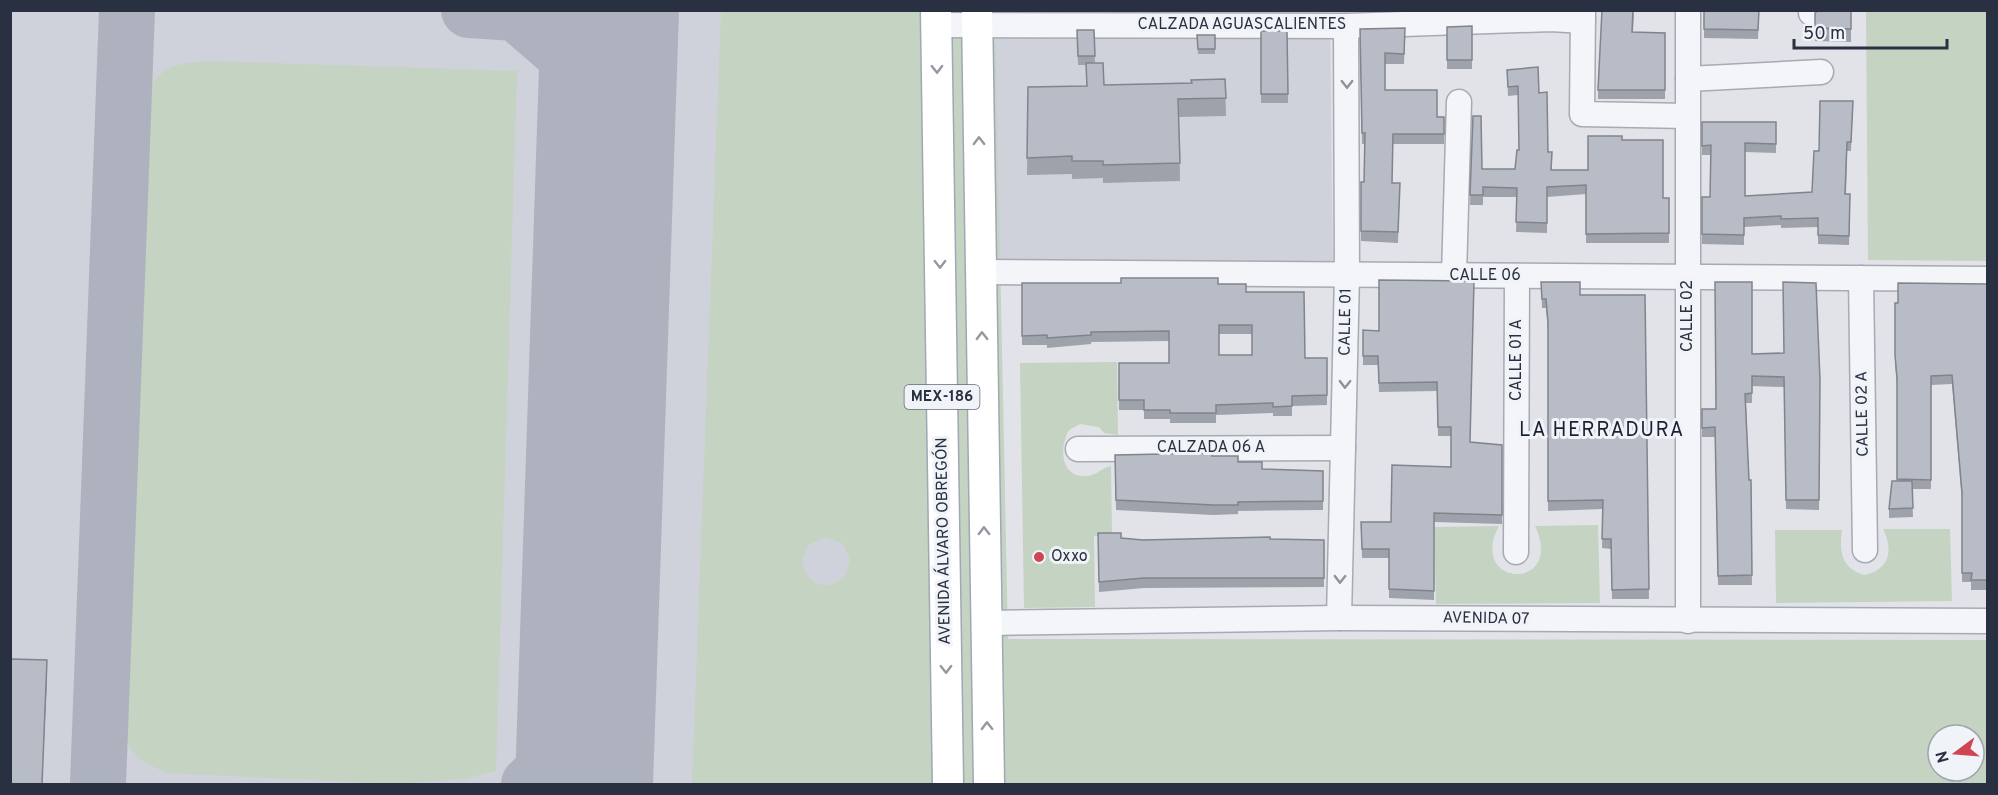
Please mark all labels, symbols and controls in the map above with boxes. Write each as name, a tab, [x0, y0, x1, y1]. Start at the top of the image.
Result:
scale bar	[1794, 12, 1947, 50]
street label: CALZADA AGUASCALIENTES	[1138, 15, 1346, 35]
text: 50 m	[1803, 23, 1845, 46]
one-way arrow	[930, 64, 943, 73]
one-way arrow	[1341, 80, 1353, 89]
one-way arrow	[973, 137, 986, 146]
one-way arrow	[934, 259, 946, 268]
street label: CALLE 06	[1449, 266, 1521, 286]
street label: CALLE 02	[1678, 280, 1698, 352]
street label: CALLE 01	[1335, 288, 1357, 356]
street label: CALLE 01 A	[1507, 319, 1527, 401]
one-way arrow	[976, 332, 988, 341]
street label: CALLE 02 A	[1852, 371, 1874, 457]
one-way arrow	[1339, 380, 1351, 389]
road number: MEX-186	[904, 385, 980, 409]
district label: LA HERRADURA	[1519, 418, 1685, 444]
street label: AVENIDA ÁLVARO OBREGÓN	[930, 437, 956, 645]
street label: CALZADA 06 A	[1157, 438, 1265, 458]
one-way arrow	[978, 527, 990, 536]
place label: Oxxo	[1051, 547, 1088, 567]
marker: Oxxo	[1032, 550, 1046, 564]
one-way arrow	[1334, 575, 1346, 584]
street label: AVENIDA 07	[1442, 608, 1530, 630]
one-way arrow	[940, 664, 952, 673]
one-way arrow	[981, 722, 994, 731]
north arrow	[1926, 723, 1986, 783]
text: N	[1932, 748, 1955, 765]

